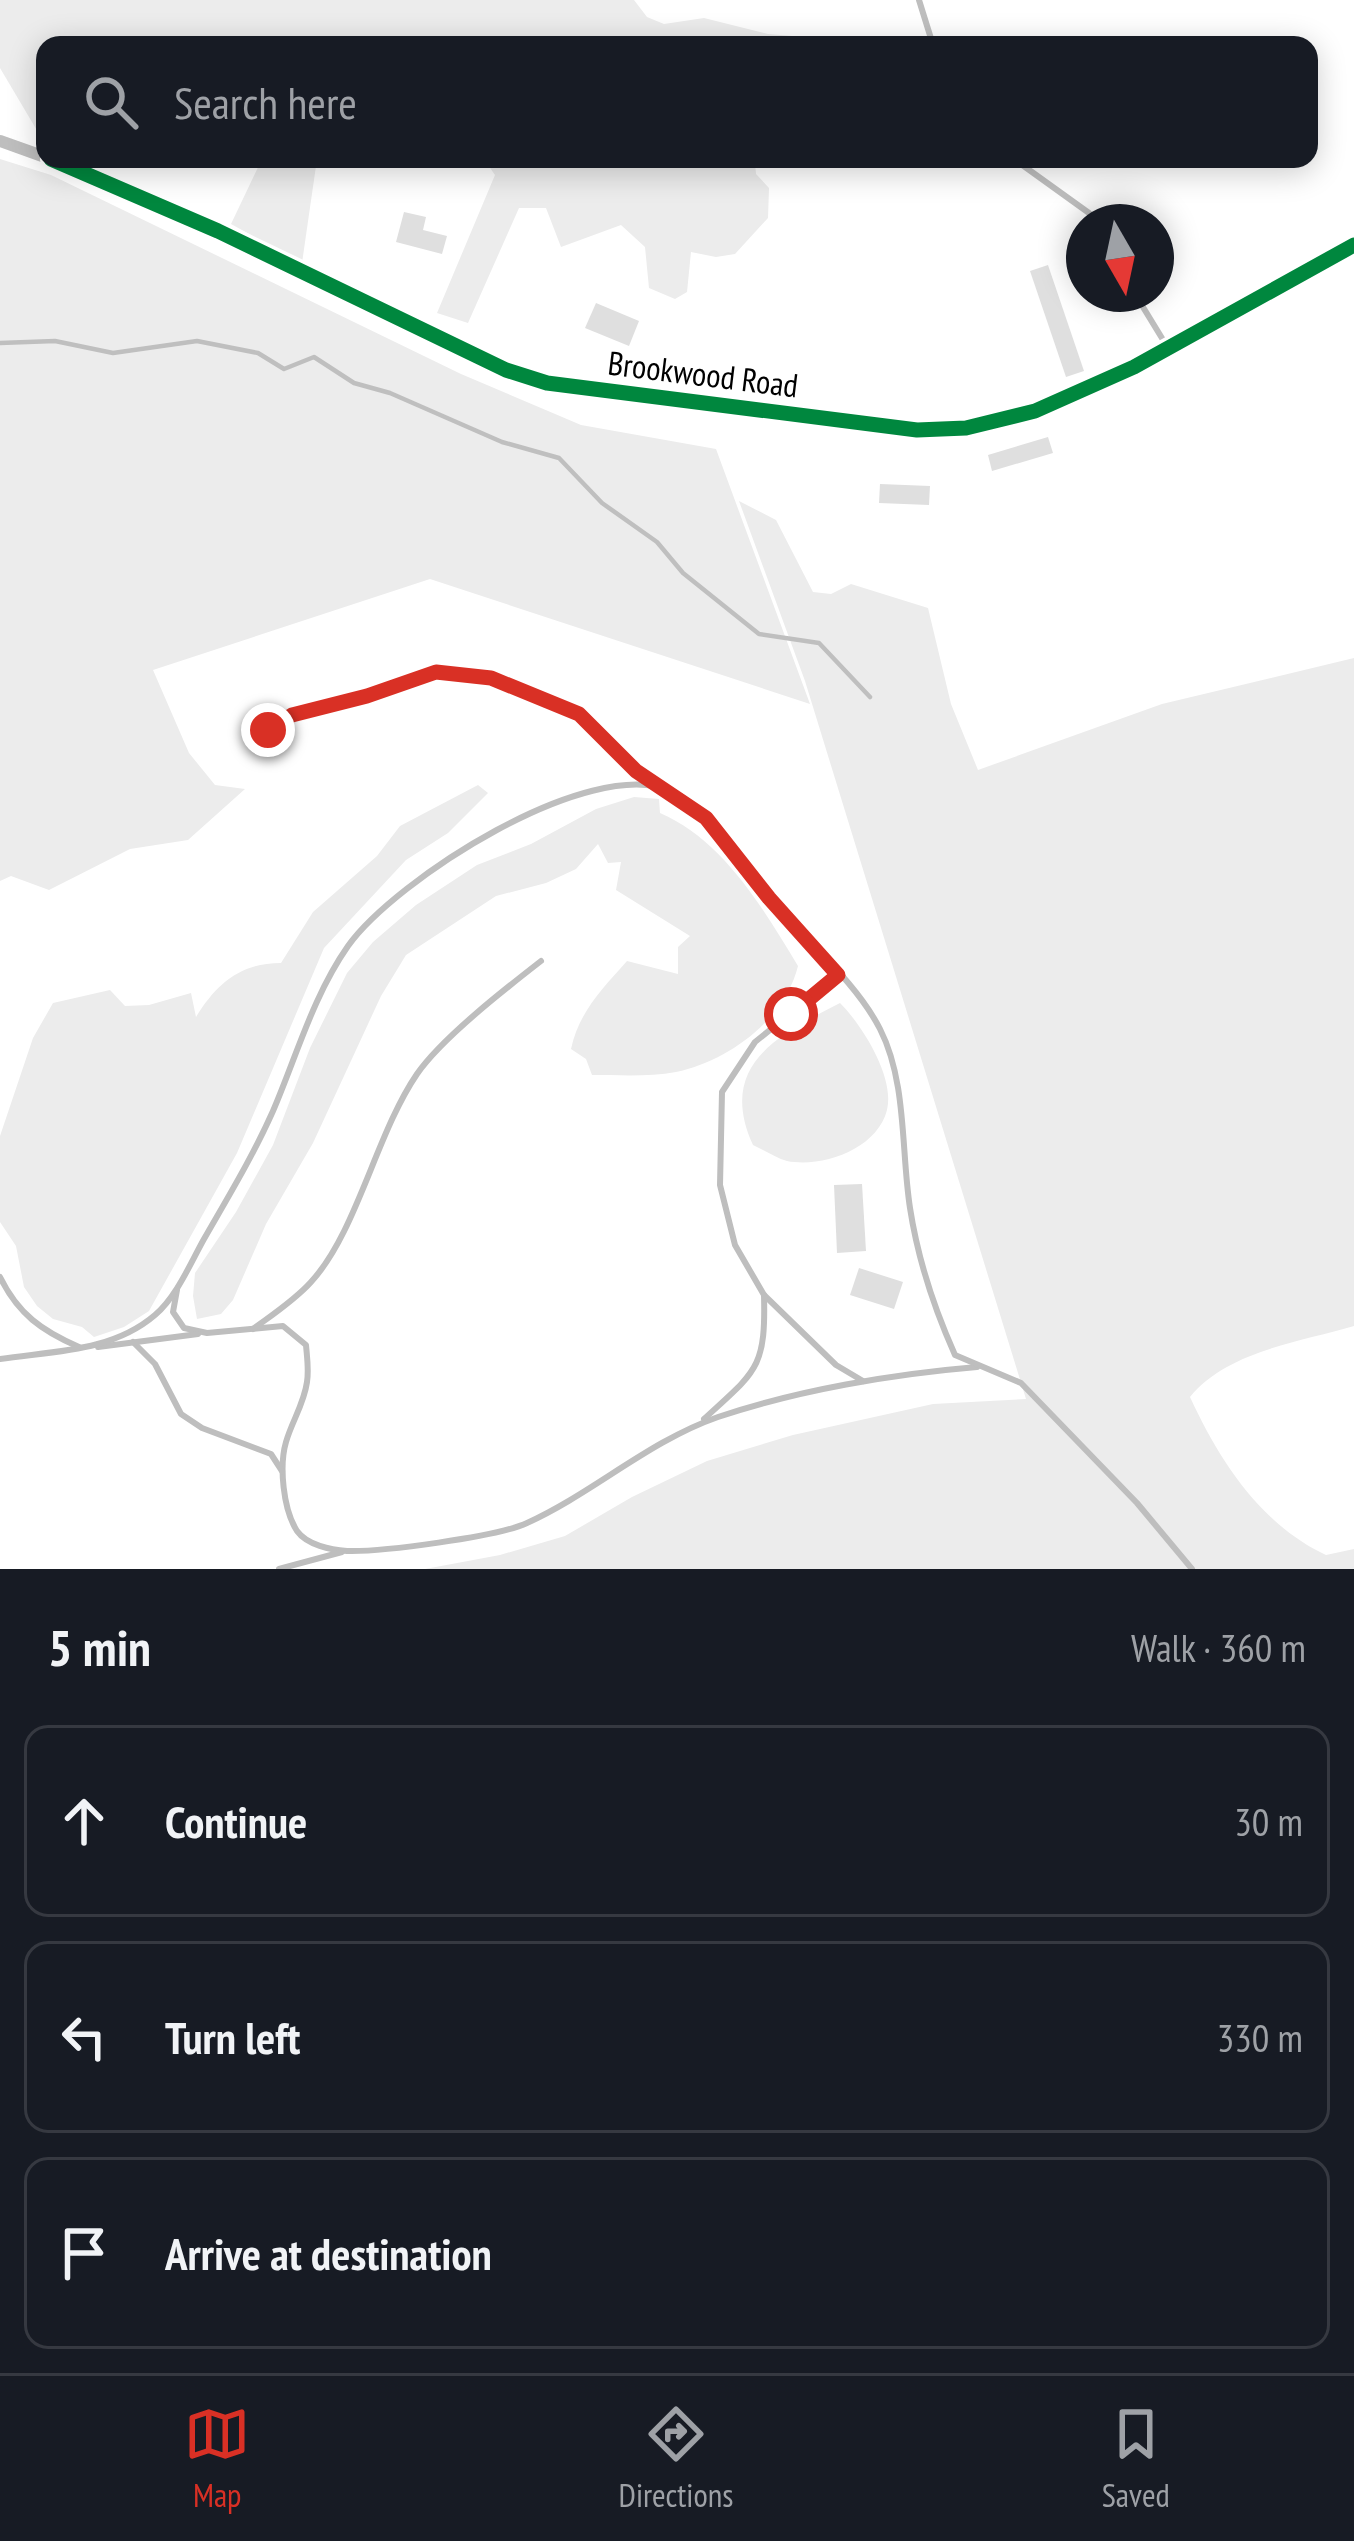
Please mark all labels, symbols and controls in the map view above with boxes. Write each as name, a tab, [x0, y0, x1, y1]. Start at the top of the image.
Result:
search box	[36, 36, 1318, 168]
icon: search	[78, 69, 144, 135]
text: Search here	[174, 73, 357, 131]
north arrow	[1066, 204, 1174, 312]
street label: Brookwood Road	[606, 341, 801, 406]
route end	[241, 703, 295, 757]
route start	[764, 987, 818, 1041]
text: 5 min	[48, 1614, 151, 1680]
text: Walk · 360 m	[1131, 1622, 1306, 1673]
icon: ahead	[51, 1788, 117, 1854]
text: Continue	[165, 1792, 307, 1850]
text: 30 m	[1234, 1796, 1303, 1847]
icon: left	[51, 2004, 117, 2070]
text: Turn left	[165, 2008, 300, 2066]
text: 330 m	[1217, 2012, 1303, 2063]
icon: arrive	[51, 2220, 117, 2286]
text: Arrive at destination	[165, 2224, 492, 2282]
tab: Map	[184, 2401, 250, 2516]
tab: Directions	[619, 2401, 733, 2516]
tab: Saved	[1102, 2401, 1170, 2516]

